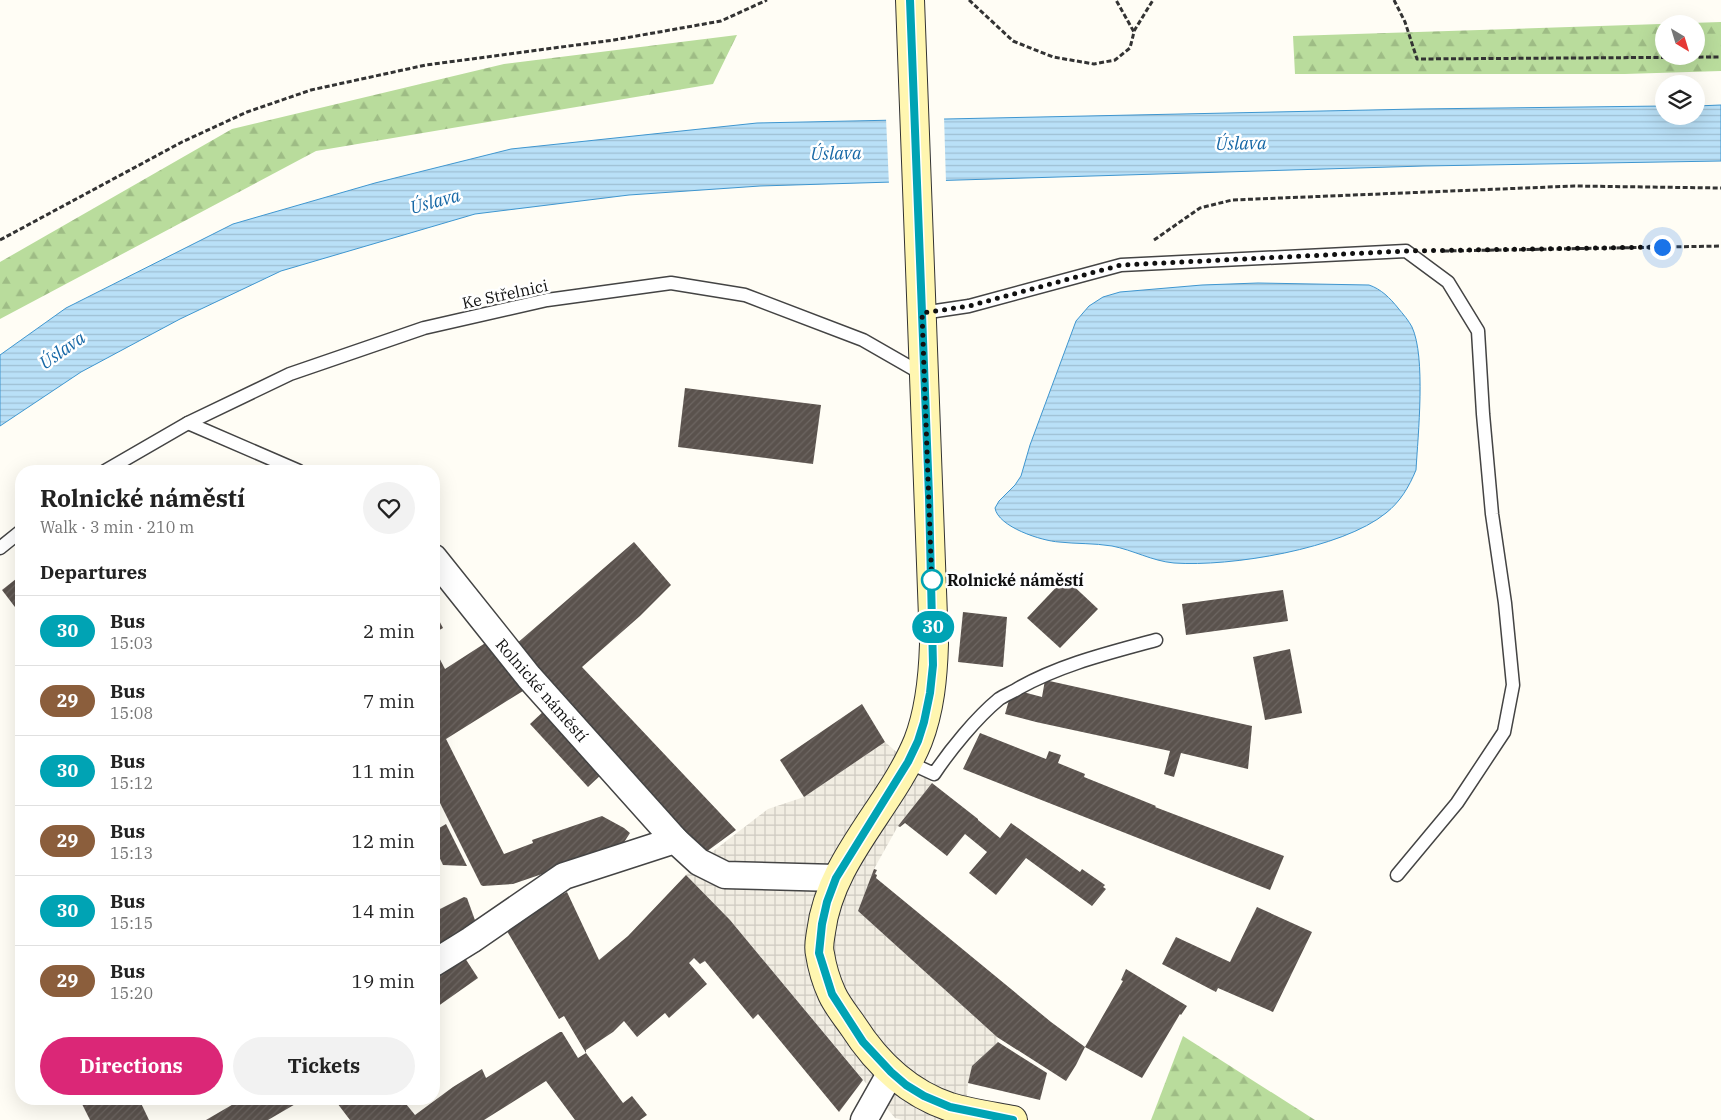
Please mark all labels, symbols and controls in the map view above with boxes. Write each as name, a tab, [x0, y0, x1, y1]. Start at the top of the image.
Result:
north arrow	[1655, 15, 1705, 65]
map controls	[1655, 15, 1705, 125]
button: layers	[1655, 75, 1705, 125]
water label: Úslava	[1215, 131, 1267, 155]
water label: Úslava	[810, 141, 862, 165]
water label: Úslava	[407, 183, 463, 219]
your location	[1650, 235, 1675, 260]
street label: Ke Střelnici	[460, 275, 550, 313]
water label: Úslava	[34, 326, 90, 374]
text: Rolnické náměstí	[40, 482, 245, 514]
button: heart	[363, 482, 415, 534]
text: Walk · 3 min · 210 m	[40, 517, 194, 537]
text: Departures	[40, 560, 147, 584]
marker: Rolnické náměstí	[921, 569, 943, 591]
place label: Rolnické náměstí	[947, 570, 1084, 590]
text: Bus	[110, 609, 145, 633]
line badge: 30	[910, 611, 956, 643]
text: 30	[922, 615, 944, 638]
text: 30	[57, 619, 78, 642]
text: 2 min	[363, 619, 415, 643]
text: 15:03	[110, 633, 153, 653]
street label: Rolnické náměstí	[492, 634, 592, 746]
text: Bus	[110, 679, 145, 703]
text: 29	[57, 689, 78, 712]
text: 7 min	[363, 689, 415, 713]
text: 15:08	[110, 703, 153, 723]
text: Bus	[110, 749, 145, 773]
text: 30	[57, 759, 78, 782]
text: 11 min	[352, 759, 415, 783]
text: 15:12	[110, 773, 153, 793]
text: Bus	[110, 819, 145, 843]
text: 29	[57, 829, 78, 852]
text: 12 min	[352, 829, 415, 853]
text: 15:13	[110, 843, 153, 863]
text: Bus	[110, 889, 145, 913]
text: 30	[57, 899, 78, 922]
text: 14 min	[352, 899, 415, 923]
text: 15:15	[110, 913, 153, 933]
text: Bus	[110, 959, 145, 983]
text: 29	[57, 969, 78, 992]
text: 19 min	[352, 969, 415, 993]
text: 15:20	[110, 983, 153, 1003]
button: Directions	[40, 1037, 223, 1095]
button: Tickets	[233, 1037, 415, 1095]

